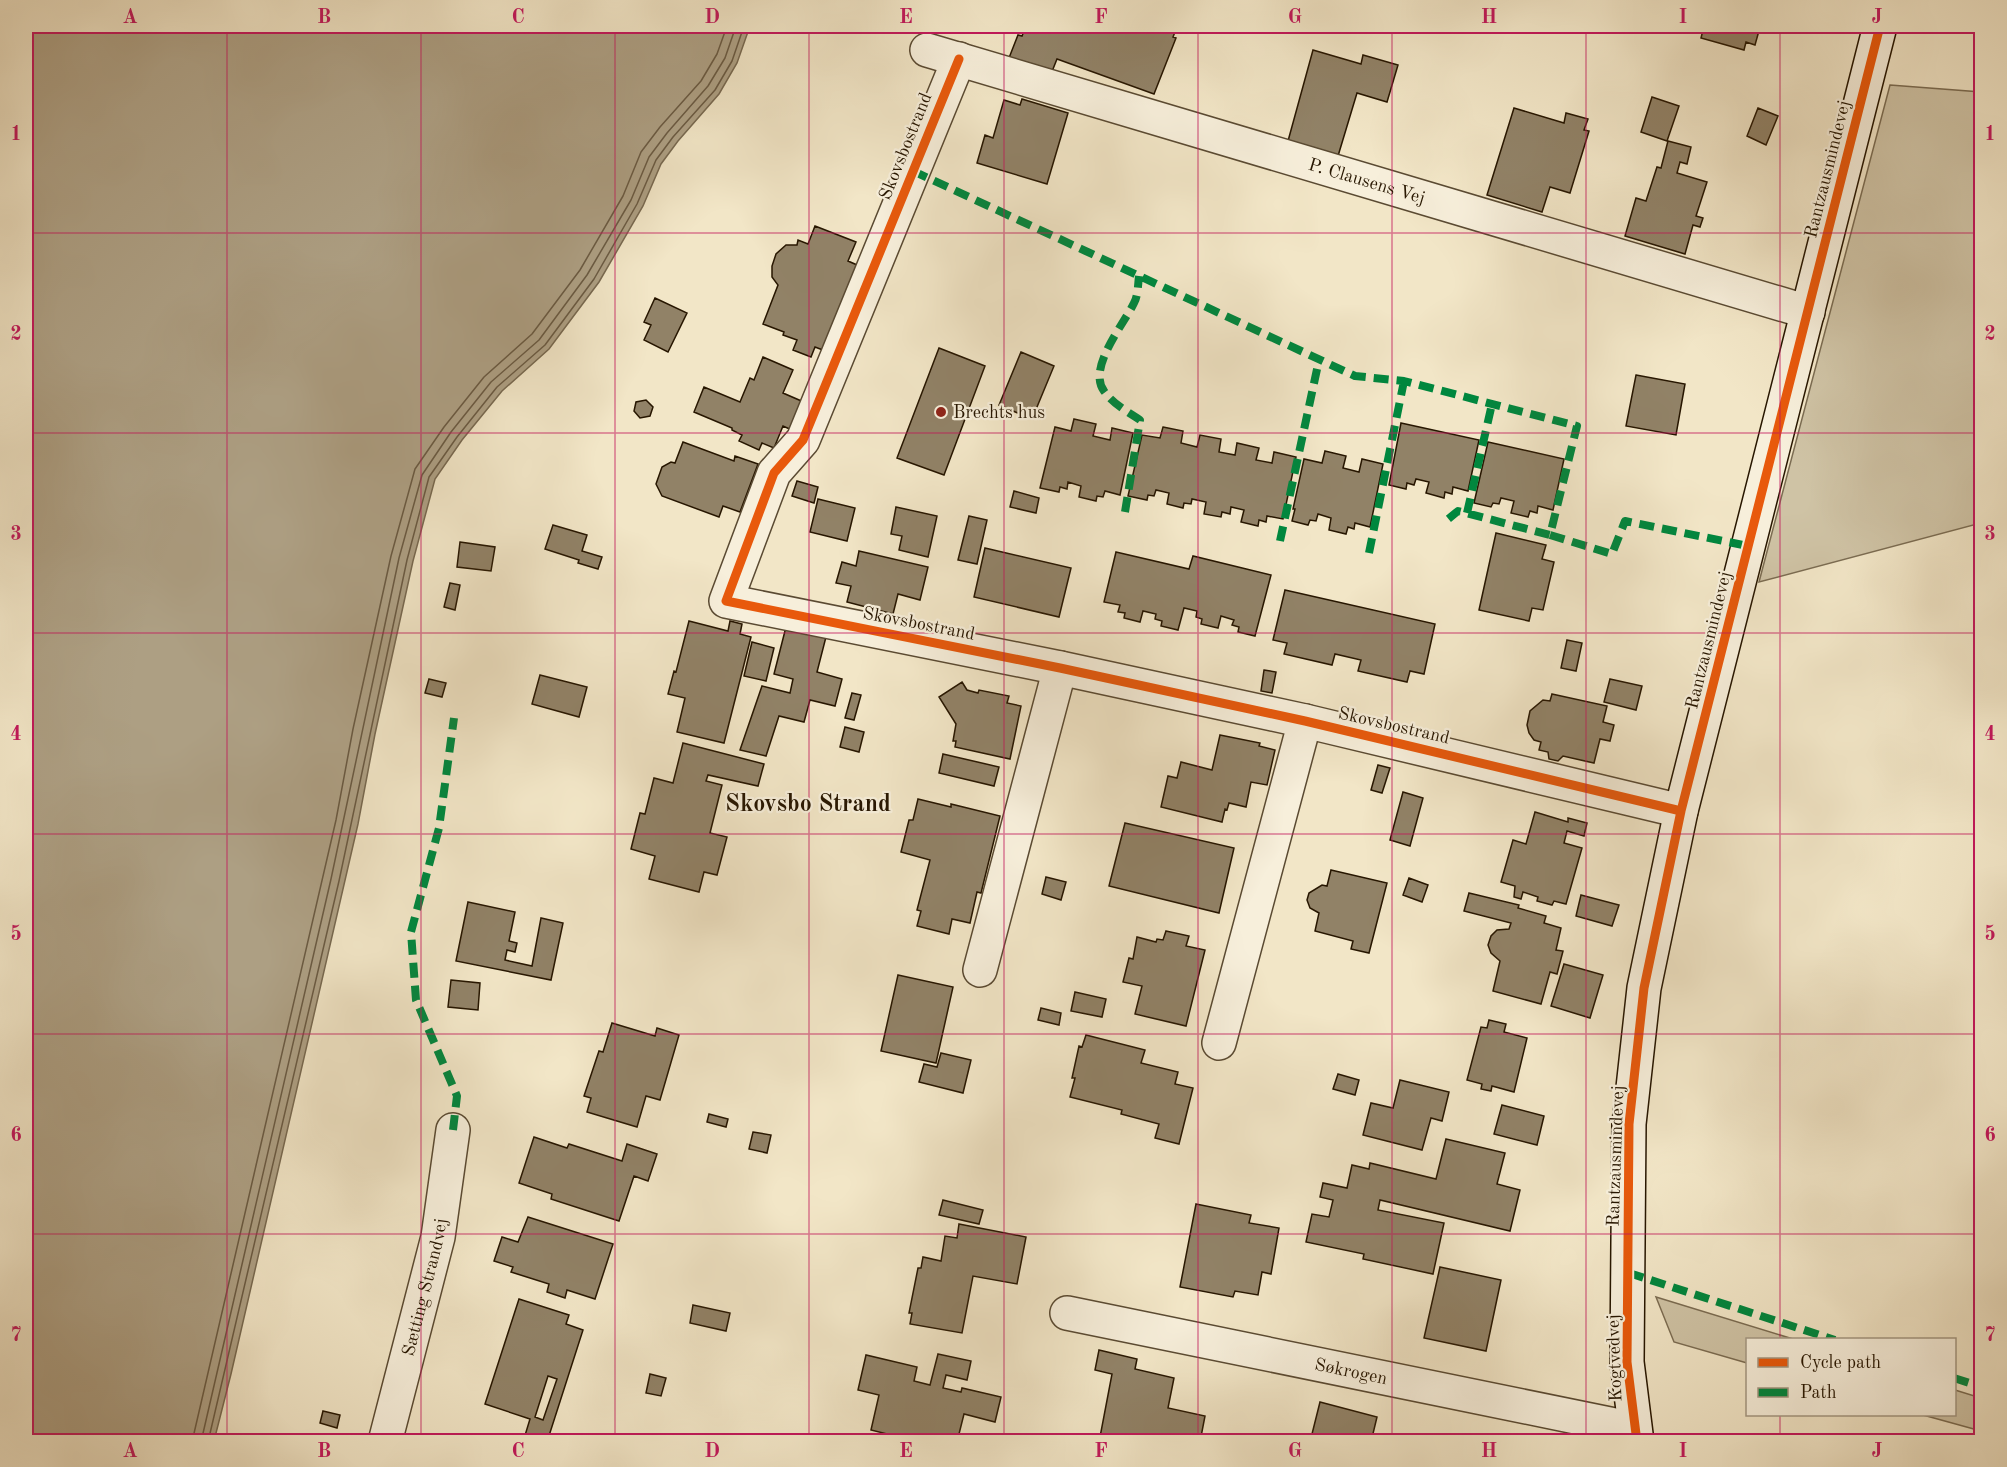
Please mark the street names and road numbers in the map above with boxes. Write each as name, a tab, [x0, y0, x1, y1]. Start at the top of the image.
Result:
street label: Skovsbostrand	[876, 90, 936, 202]
street label: Rantzausmindevej	[1802, 99, 1854, 240]
street label: P. Clausens Vej	[1306, 156, 1427, 208]
street label: Rantzausmindevej	[1683, 570, 1735, 711]
street label: Skovsbostrand	[861, 604, 976, 644]
street label: Skovsbostrand	[1336, 704, 1451, 748]
street label: Rantzausmindevej	[1605, 1085, 1627, 1227]
street label: Sætting Strandvej	[400, 1217, 451, 1358]
street label: Kogtvedvej	[1604, 1314, 1626, 1402]
street label: Søkrogen	[1313, 1356, 1389, 1388]

